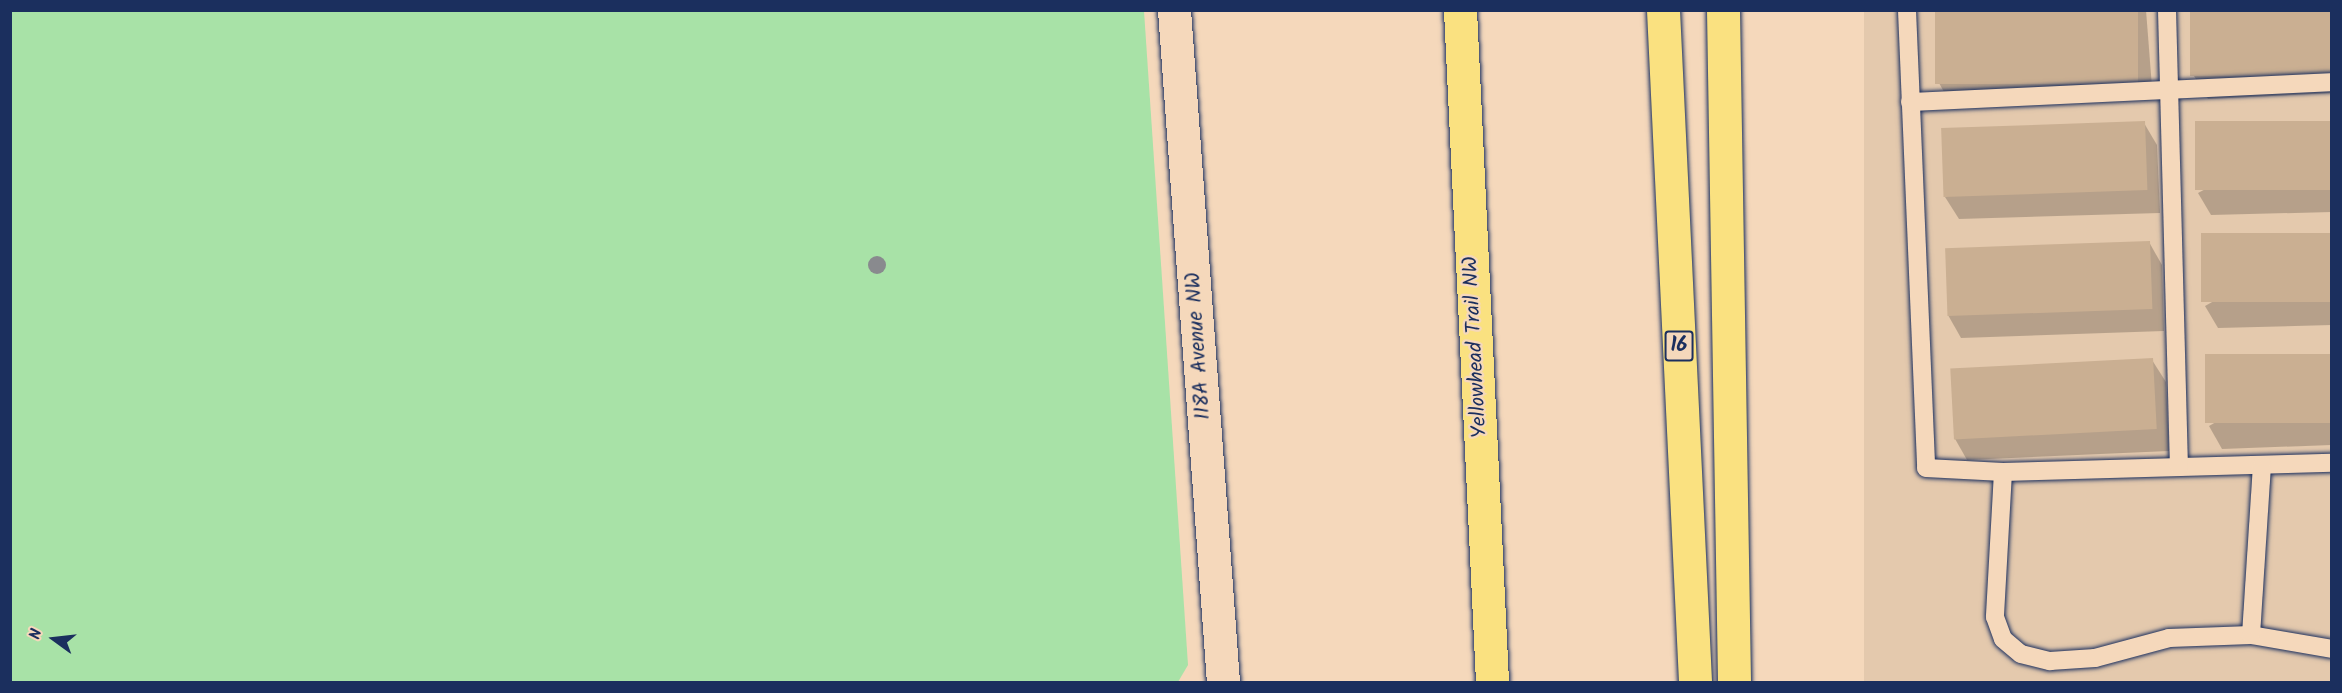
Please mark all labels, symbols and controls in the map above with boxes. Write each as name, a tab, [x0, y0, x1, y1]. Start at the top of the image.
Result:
street label: Yellowhead Trail NW	[1459, 255, 1493, 439]
street label: 118A Avenue NW	[1181, 271, 1217, 421]
road number: 16	[1664, 329, 1694, 363]
north arrow	[24, 609, 84, 669]
text: N	[23, 626, 50, 642]

